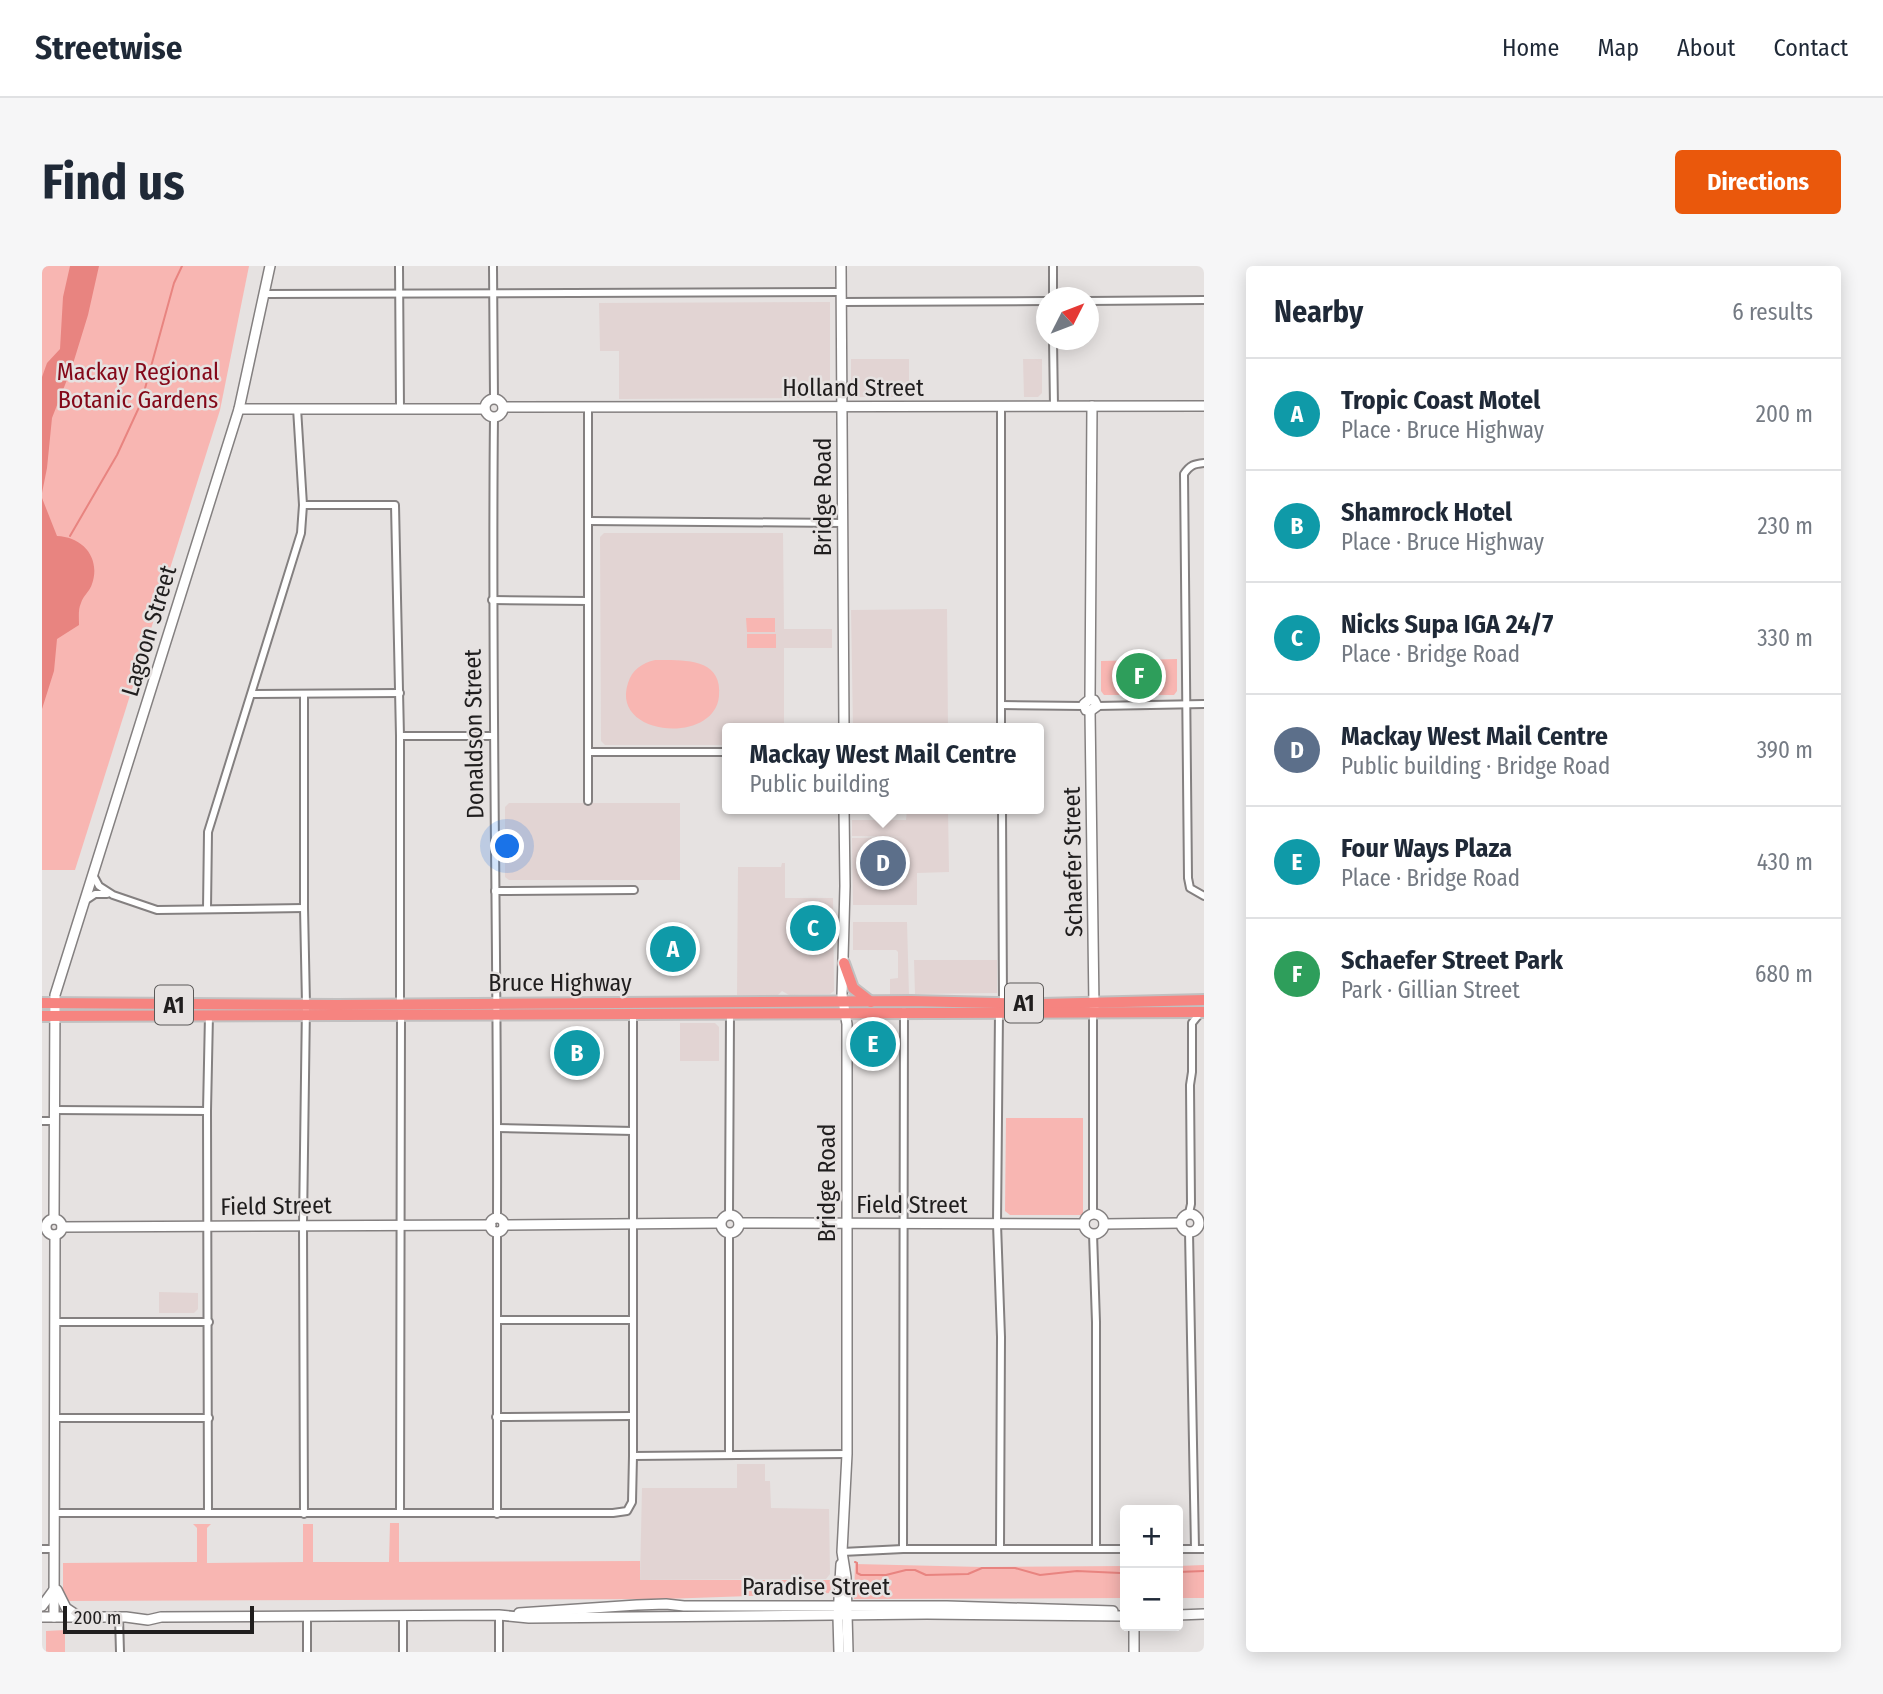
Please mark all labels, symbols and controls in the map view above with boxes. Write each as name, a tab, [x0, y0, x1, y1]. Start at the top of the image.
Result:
text: Streetwise	[35, 28, 182, 68]
text: Home	[1502, 34, 1559, 62]
text: Map	[1597, 34, 1639, 62]
text: About	[1677, 34, 1735, 62]
text: Contact	[1773, 34, 1848, 62]
button: Directions	[1675, 150, 1841, 214]
text: Find us	[42, 153, 185, 212]
north arrow	[1036, 287, 1099, 350]
text: Nearby	[1274, 294, 1363, 330]
text: 6 results	[1732, 298, 1813, 326]
park label: Mackay Regional Botanic Gardens	[57, 358, 219, 414]
street label: Holland Street	[782, 374, 924, 402]
text: Tropic Coast Motel	[1341, 385, 1540, 416]
text: A	[1291, 400, 1303, 428]
text: 200 m	[1756, 400, 1813, 428]
text: Place · Bruce Highway	[1341, 416, 1544, 444]
street label: Bridge Road	[809, 438, 837, 556]
text: Shamrock Hotel	[1341, 497, 1512, 528]
text: B	[1291, 512, 1303, 540]
text: 230 m	[1757, 512, 1813, 540]
text: Place · Bruce Highway	[1341, 528, 1544, 556]
street label: Lagoon Street	[116, 562, 182, 700]
text: Nicks Supa IGA 24/7	[1341, 609, 1553, 640]
text: C	[1291, 624, 1303, 652]
text: 330 m	[1757, 624, 1813, 652]
text: Place · Bridge Road	[1341, 640, 1520, 668]
street label: Donaldson Street	[459, 649, 489, 819]
pin: F	[1116, 650, 1162, 702]
text: Mackay West Mail Centre	[1341, 721, 1608, 752]
popup	[722, 723, 1044, 814]
text: D	[1290, 736, 1304, 764]
text: 390 m	[1757, 736, 1813, 764]
text: Mackay West Mail Centre	[750, 739, 1017, 770]
text: Public building · Bridge Road	[1341, 752, 1610, 780]
text: Public building	[750, 770, 889, 798]
street label: Schaefer Street	[1058, 786, 1088, 937]
your location	[490, 829, 524, 863]
text: Four Ways Plaza	[1341, 833, 1512, 864]
pin: D	[860, 837, 906, 889]
text: E	[1292, 848, 1302, 876]
text: 430 m	[1757, 848, 1813, 876]
text: Place · Bridge Road	[1341, 864, 1520, 892]
pin: C	[790, 902, 836, 954]
pin: A	[650, 923, 696, 975]
text: Schaefer Street Park	[1341, 945, 1563, 976]
text: F	[1292, 960, 1302, 988]
text: 680 m	[1755, 960, 1813, 988]
street label: Bruce Highway	[488, 969, 632, 997]
text: Park · Gillian Street	[1341, 976, 1520, 1004]
road number: A1	[1005, 984, 1043, 1023]
road number: A1	[155, 986, 193, 1024]
pin: E	[850, 1018, 896, 1070]
pin: B	[554, 1027, 600, 1079]
street label: Bridge Road	[813, 1124, 841, 1242]
street label: Field Street	[220, 1191, 332, 1221]
street label: Field Street	[856, 1191, 968, 1219]
map controls	[1120, 1505, 1183, 1631]
button: +	[1120, 1505, 1183, 1568]
button: −	[1120, 1568, 1183, 1631]
street label: Paradise Street	[742, 1573, 890, 1601]
scale bar	[63, 1603, 254, 1635]
text: 200 m	[74, 1606, 121, 1629]

